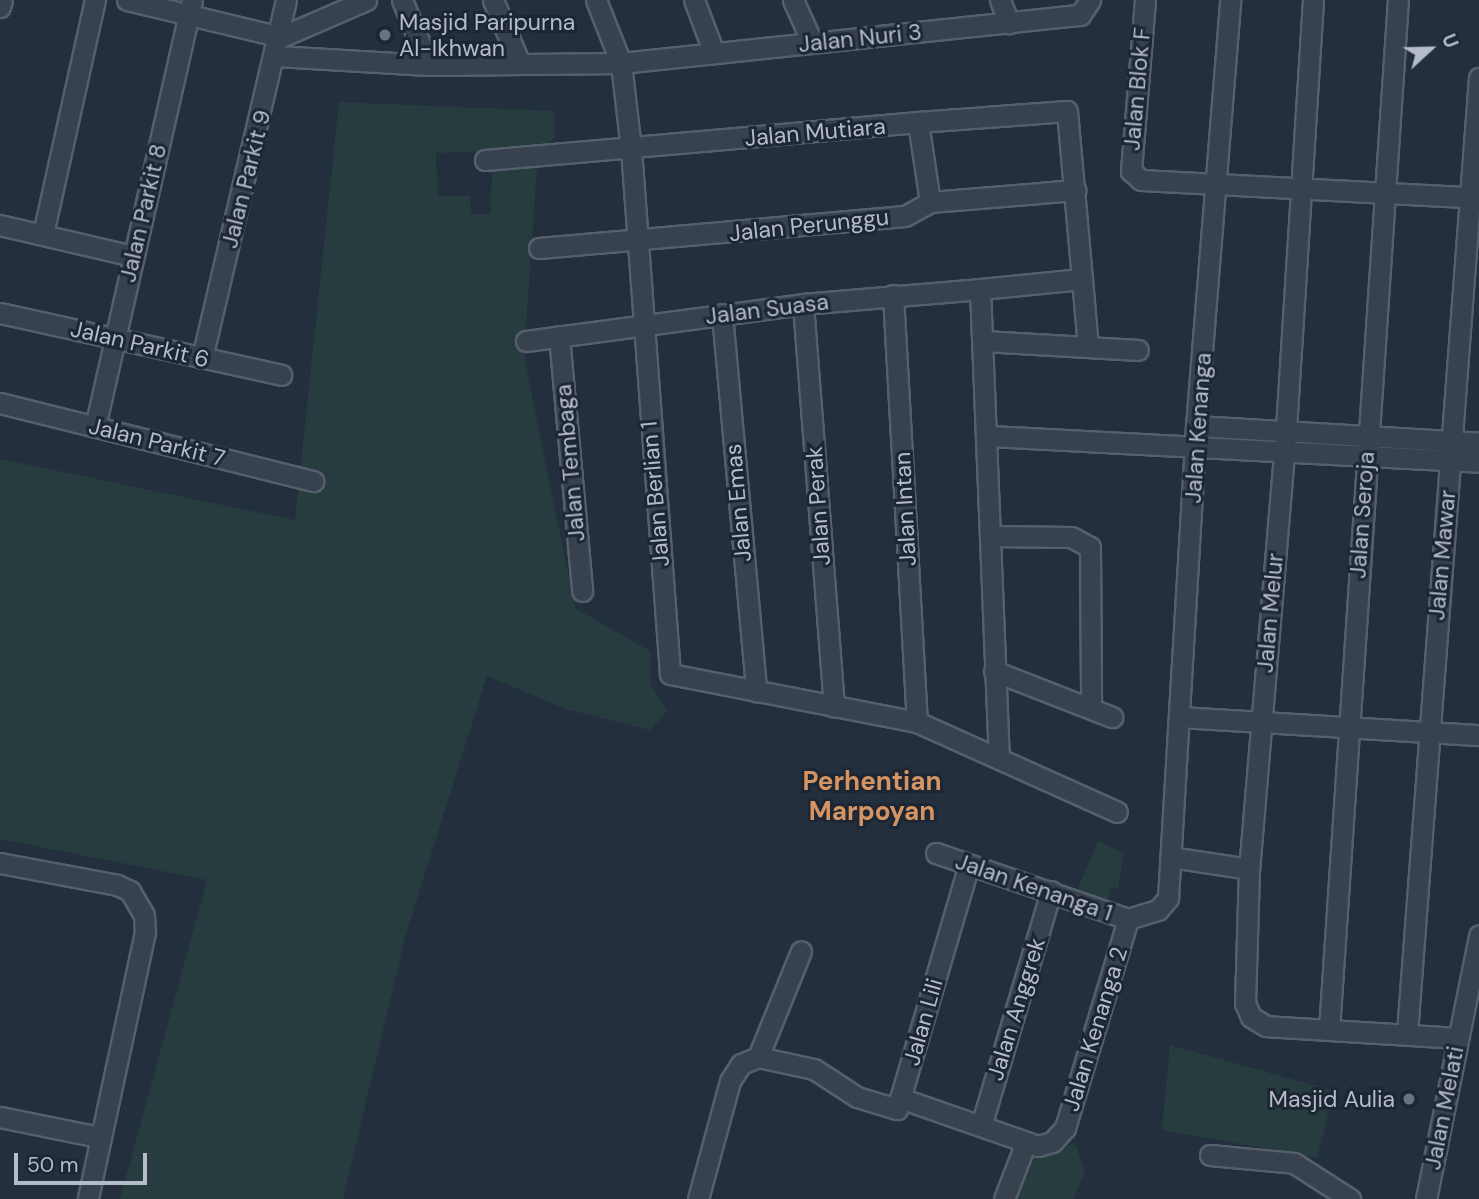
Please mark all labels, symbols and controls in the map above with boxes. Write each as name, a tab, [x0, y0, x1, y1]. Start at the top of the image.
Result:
place label: Masjid Paripurna Al-Ikhwan	[399, 8, 575, 62]
north arrow	[1395, 14, 1465, 84]
street label: Jalan Nuri 3	[797, 18, 923, 58]
street label: Jalan Blok F	[1118, 26, 1156, 152]
marker: Masjid Paripurna Al-Ikhwan	[377, 27, 393, 43]
text: U	[1436, 30, 1464, 52]
street label: Jalan Parkit 9	[215, 107, 277, 251]
street label: Jalan Mutiara	[743, 112, 887, 152]
street label: Jalan Parkit 8	[114, 141, 172, 285]
street label: Jalan Perunggu	[728, 203, 890, 247]
street label: Jalan Suasa	[704, 288, 830, 330]
street label: Jalan Parkit 6	[68, 315, 212, 373]
street label: Jalan Kenanga	[1179, 352, 1217, 504]
street label: Jalan Tembaga	[549, 383, 591, 543]
street label: Jalan Parkit 7	[86, 412, 228, 472]
street label: Jalan Berlian 1	[635, 420, 675, 568]
street label: Jalan Emas	[719, 443, 757, 563]
street label: Jalan Perak	[800, 446, 836, 566]
street label: Jalan Intan	[888, 451, 922, 567]
street label: Jalan Seroja	[1344, 451, 1380, 579]
street label: Jalan Mawar	[1423, 489, 1461, 621]
street label: Jalan Melur	[1251, 552, 1289, 674]
district label: Perhentian Marpoyan	[802, 766, 942, 828]
street label: Jalan Kenanga 1	[952, 847, 1116, 927]
street label: Jalan Anggrek	[981, 934, 1051, 1084]
street label: Jalan Kenanga 2	[1057, 944, 1133, 1114]
street label: Jalan Lili	[897, 975, 949, 1069]
street label: Jalan Melati	[1419, 1044, 1469, 1172]
place label: Masjid Aulia	[1269, 1085, 1395, 1113]
marker: Masjid Aulia	[1401, 1091, 1417, 1107]
scale bar	[18, 1140, 150, 1184]
text: 50 m	[27, 1151, 78, 1179]

